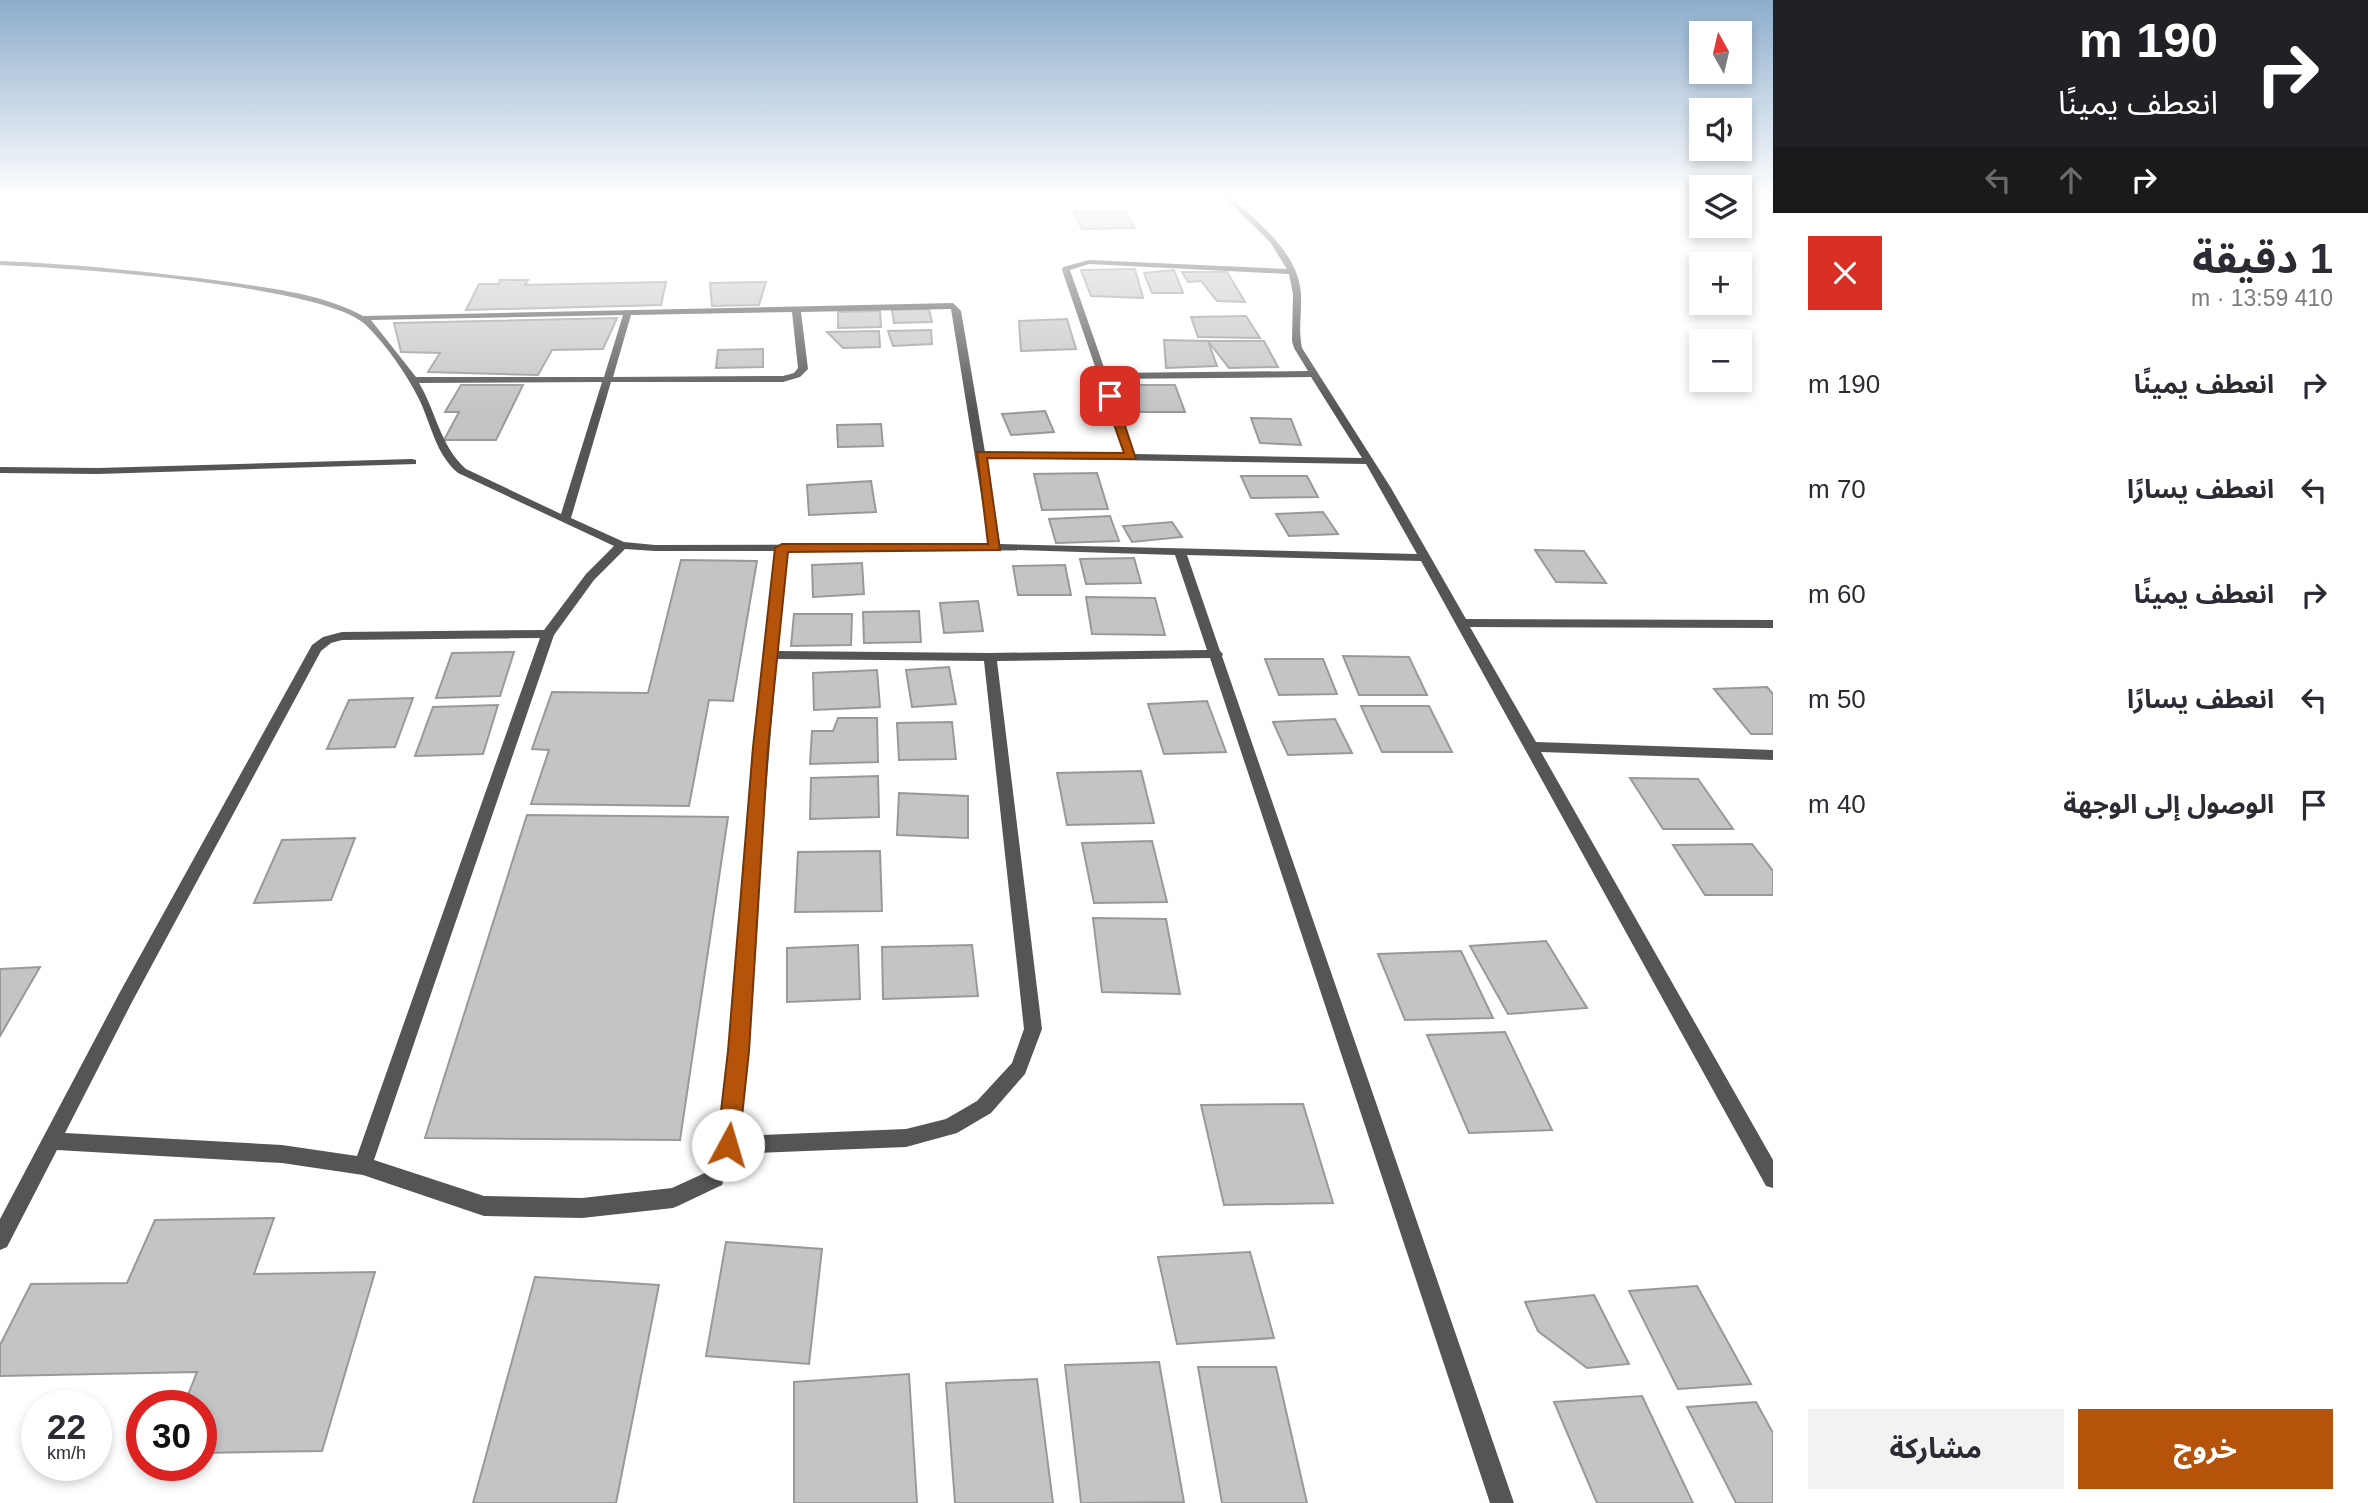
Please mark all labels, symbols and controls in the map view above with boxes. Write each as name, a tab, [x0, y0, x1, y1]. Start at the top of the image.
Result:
text: 190 m	[2079, 13, 2218, 67]
north arrow	[1689, 21, 1752, 84]
map controls	[1689, 21, 1752, 392]
icon: right	[2242, 28, 2333, 119]
text: انعطف يمينًا	[2058, 85, 2218, 121]
button: sound	[1689, 98, 1752, 161]
icon: left	[1979, 161, 2017, 199]
icon: ahead	[2052, 161, 2090, 199]
icon: right	[2125, 161, 2163, 199]
button: layers	[1689, 175, 1752, 238]
text: 1 دقيقة	[2192, 235, 2333, 282]
button: close	[1808, 236, 1882, 310]
button: +	[1689, 252, 1752, 315]
text: 410 m · 13:59	[2191, 285, 2333, 311]
button: −	[1689, 329, 1752, 392]
pin	[1080, 366, 1140, 426]
icon: right	[2295, 366, 2333, 404]
text: 190 m	[1808, 369, 1880, 399]
text: انعطف يمينًا	[2134, 369, 2274, 399]
icon: arrive	[1091, 377, 1129, 415]
icon: left	[2295, 471, 2333, 509]
text: 70 m	[1808, 474, 1866, 504]
text: انعطف يسارًا	[2127, 474, 2274, 504]
icon: right	[2295, 576, 2333, 614]
text: 60 m	[1808, 579, 1866, 609]
text: انعطف يمينًا	[2134, 579, 2274, 609]
icon: left	[2295, 681, 2333, 719]
text: 50 m	[1808, 684, 1866, 714]
text: انعطف يسارًا	[2127, 684, 2274, 714]
icon: arrive	[2295, 786, 2333, 824]
text: 40 m	[1808, 789, 1866, 819]
text: الوصول إلى الوجهة	[2063, 789, 2274, 819]
position arrow	[691, 1108, 765, 1182]
speed limit sign: 30	[126, 1390, 217, 1481]
text: 22	[47, 1407, 86, 1446]
button: مشاركة	[1808, 1409, 2064, 1489]
button: خروج	[2078, 1409, 2333, 1489]
text: km/h	[47, 1443, 86, 1463]

